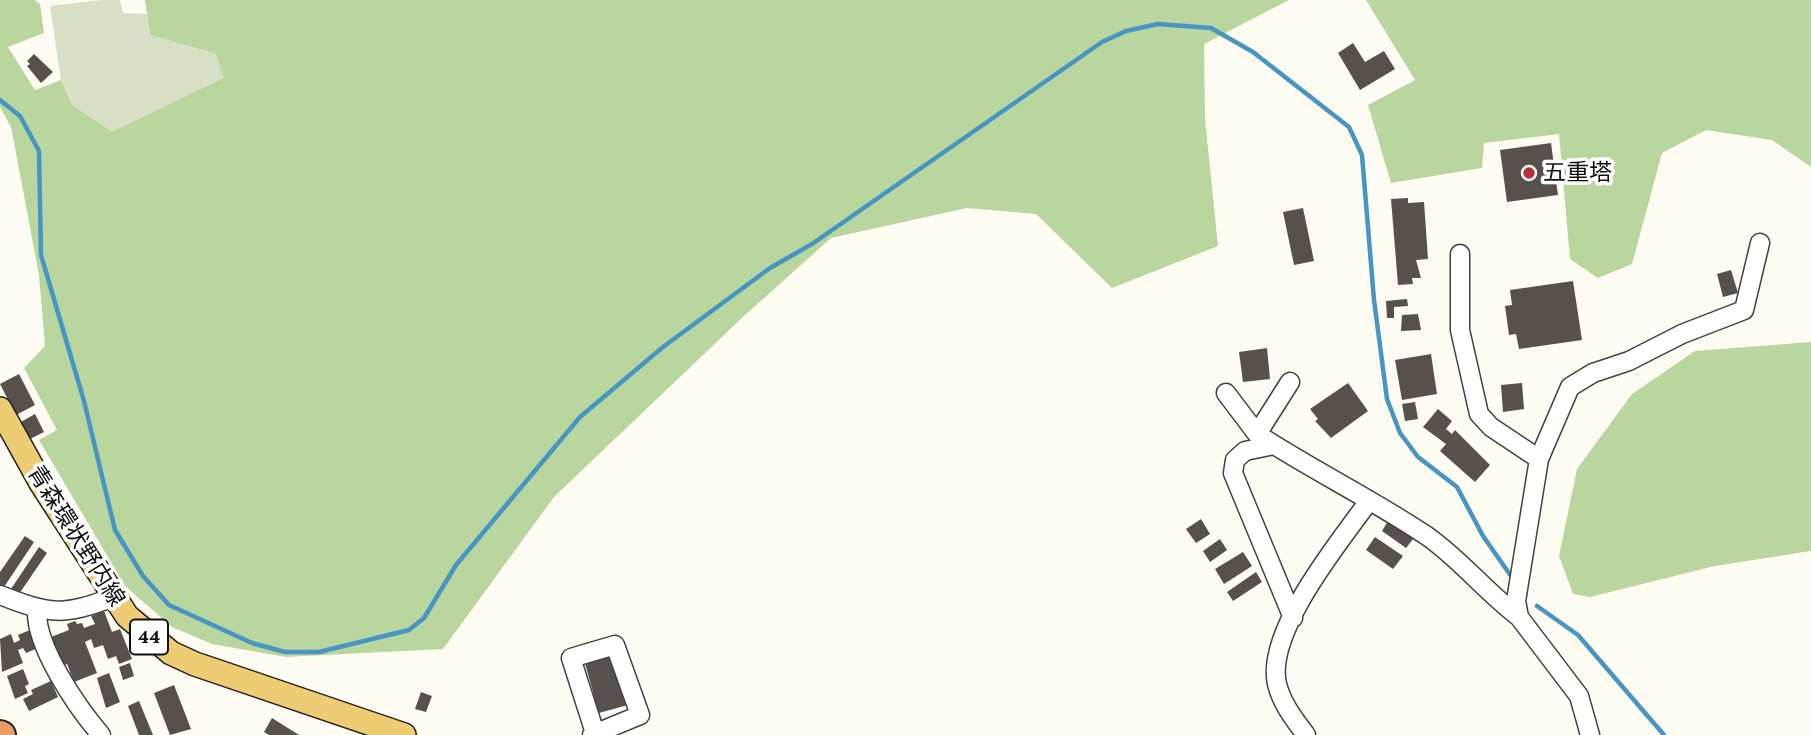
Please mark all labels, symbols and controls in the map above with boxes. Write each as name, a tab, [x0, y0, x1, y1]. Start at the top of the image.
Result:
place label: 五重塔	[1543, 159, 1612, 187]
marker: 五重塔	[1521, 165, 1537, 181]
street label: 青森環状野内線	[22, 460, 130, 612]
road number: 44	[130, 620, 168, 654]

